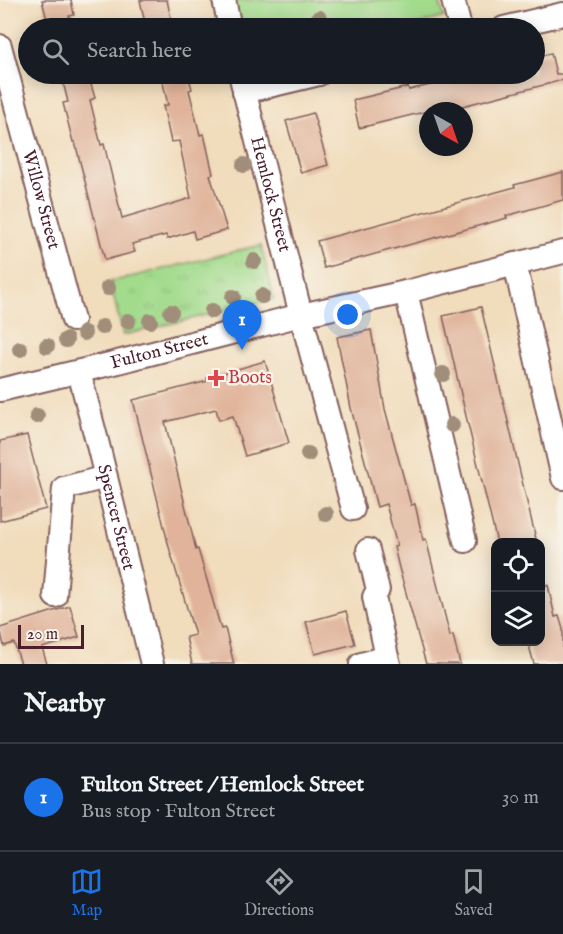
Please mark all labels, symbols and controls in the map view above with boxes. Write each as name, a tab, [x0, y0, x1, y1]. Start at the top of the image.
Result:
search box	[18, 18, 545, 84]
icon: search	[39, 35, 72, 68]
text: Search here	[87, 37, 192, 65]
north arrow	[419, 102, 473, 156]
street label: Hemlock Street	[245, 134, 296, 254]
street label: Willow Street	[17, 147, 65, 252]
pin: 1	[222, 300, 262, 350]
your location	[333, 300, 362, 329]
street label: Fulton Street	[108, 328, 210, 375]
place label: Boots	[228, 367, 272, 390]
marker: Boots	[209, 371, 223, 385]
street label: Spencer Street	[92, 462, 140, 573]
map controls	[491, 538, 545, 646]
button: locate	[491, 538, 545, 592]
button: layers	[491, 592, 545, 646]
scale bar	[18, 622, 84, 650]
text: 20 m	[27, 625, 58, 645]
text: Nearby	[24, 687, 105, 720]
text: Fulton Street / Hemlock Street	[81, 771, 364, 799]
text: 1	[40, 785, 47, 810]
text: 30 m	[502, 785, 539, 810]
text: Bus stop · Fulton Street	[81, 799, 275, 824]
tab: Map	[70, 865, 103, 921]
tab: Directions	[244, 865, 314, 921]
tab: Saved	[455, 865, 493, 921]

